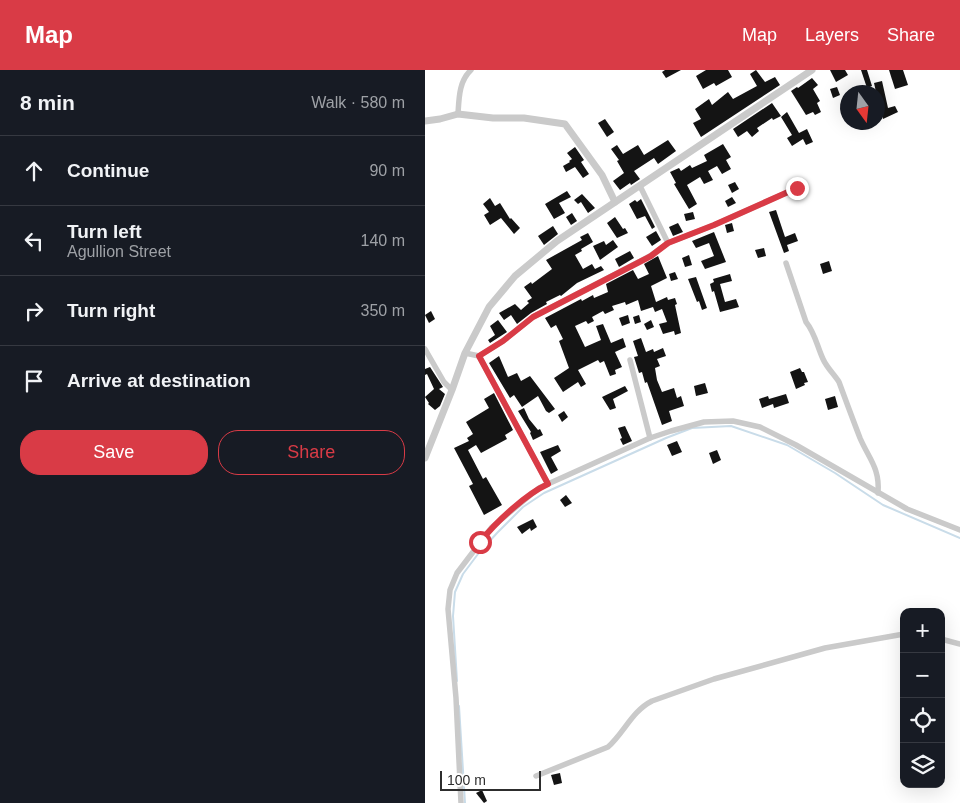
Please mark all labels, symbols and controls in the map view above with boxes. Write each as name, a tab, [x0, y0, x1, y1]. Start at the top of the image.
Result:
text: Map	[25, 21, 73, 48]
text: Map	[742, 25, 777, 45]
text: Layers	[805, 25, 859, 45]
text: Share	[887, 25, 935, 45]
north arrow	[840, 85, 885, 130]
text: 8 min	[20, 91, 75, 114]
text: Walk · 580 m	[311, 94, 405, 111]
icon: ahead	[20, 157, 48, 185]
text: Continue	[67, 160, 149, 181]
text: 90 m	[369, 162, 405, 179]
route end	[786, 177, 809, 200]
text: Turn left	[67, 221, 142, 242]
icon: left	[20, 227, 48, 255]
text: 140 m	[361, 232, 405, 249]
text: Agullion Street	[67, 243, 171, 260]
icon: right	[20, 297, 48, 325]
text: Turn right	[67, 300, 155, 321]
text: 350 m	[361, 302, 405, 319]
icon: arrive	[20, 367, 48, 395]
text: Arrive at destination	[67, 370, 251, 391]
button: Save	[20, 430, 208, 475]
button: Share	[218, 430, 405, 475]
route start	[469, 531, 492, 554]
map controls	[900, 608, 945, 788]
button: +	[900, 608, 945, 653]
button: −	[900, 653, 945, 698]
button: locate	[900, 698, 945, 743]
button: layers	[900, 743, 945, 788]
scale bar	[440, 768, 541, 791]
text: 100 m	[447, 772, 486, 788]

